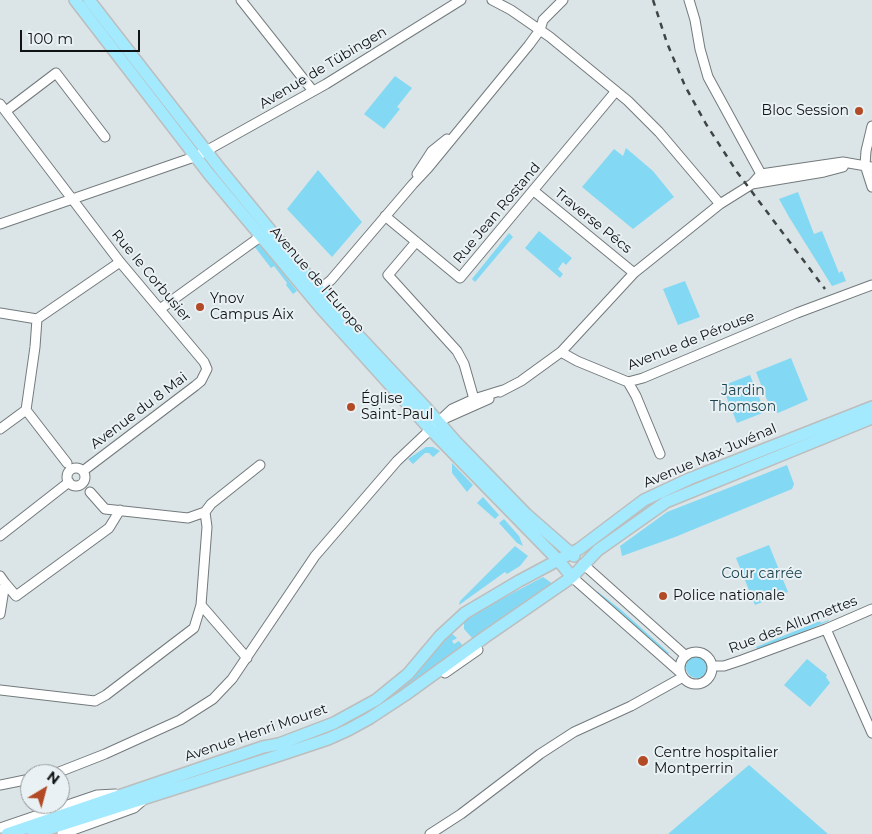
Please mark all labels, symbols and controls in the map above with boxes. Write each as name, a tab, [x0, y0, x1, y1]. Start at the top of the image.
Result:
scale bar	[22, 20, 142, 52]
street label: Avenue de Tübingen	[256, 23, 390, 113]
text: 100 m	[28, 29, 73, 48]
place label: Bloc Session	[762, 103, 849, 119]
marker: Bloc Session	[853, 105, 865, 117]
street label: Rue Jean Rostand	[450, 159, 544, 267]
street label: Traverse Pécs	[551, 185, 635, 257]
street label: Avenue de l'Europe	[266, 223, 368, 337]
street label: Rue le Corbusier	[108, 227, 194, 325]
place label: Ynov Campus Aix	[210, 291, 294, 324]
marker: Ynov Campus Aix	[194, 301, 206, 313]
street label: Avenue de Pérouse	[625, 308, 757, 374]
street label: Avenue du 8 Mai	[87, 369, 191, 453]
park label: Jardin Thomson	[710, 383, 776, 416]
place label: Église Saint-Paul	[361, 391, 433, 424]
marker: Église Saint-Paul	[345, 401, 357, 413]
street label: Avenue Max Juvénal	[641, 420, 779, 492]
park label: Cour carrée	[721, 566, 803, 582]
place label: Police nationale	[673, 588, 785, 604]
marker: Police nationale	[657, 590, 669, 602]
street label: Rue des Allumettes	[726, 593, 860, 657]
street label: Avenue Henri Mouret	[182, 701, 330, 765]
place label: Centre hospitalier Montperrin	[654, 745, 778, 778]
marker: Centre hospitalier Montperrin	[636, 754, 650, 768]
north arrow	[20, 764, 70, 814]
text: N	[43, 767, 63, 788]

